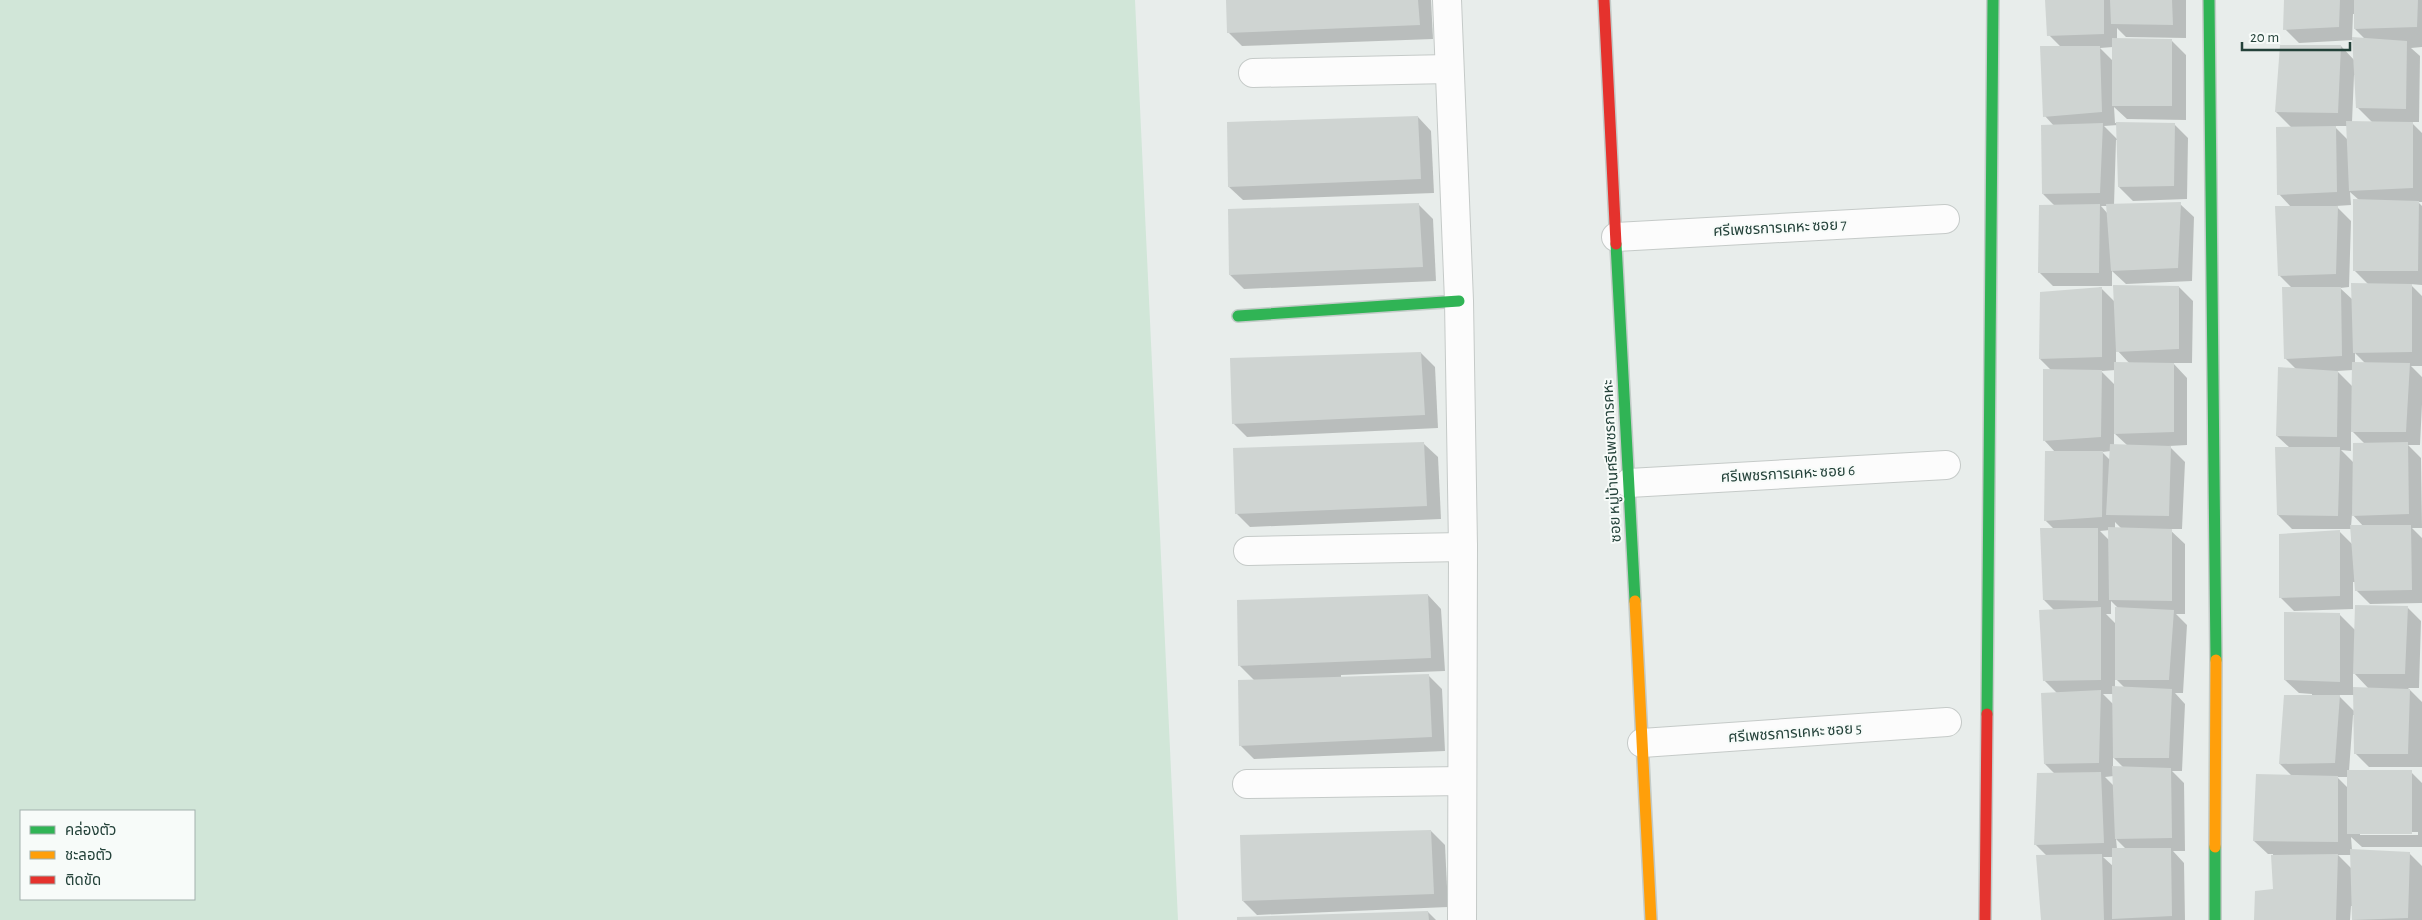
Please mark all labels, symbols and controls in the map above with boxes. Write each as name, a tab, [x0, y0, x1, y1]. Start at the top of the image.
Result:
scale bar	[2242, 20, 2350, 52]
text: 20 m	[2250, 30, 2279, 45]
street label: ศรีเพชรการเคหะ ซอย 7	[1713, 216, 1847, 239]
street label: ซอย หมู่บ้านศรีเพชรการคหะ	[1598, 379, 1625, 543]
street label: ศรีเพชรการเคหะ ซอย 6	[1720, 462, 1856, 485]
street label: ศรีเพชรการเคหะ ซอย 5	[1728, 720, 1862, 745]
legend	[20, 810, 195, 900]
text: คล่องตัว	[65, 821, 116, 838]
text: ชะลอตัว	[65, 847, 112, 863]
text: ติดขัด	[65, 872, 101, 888]

